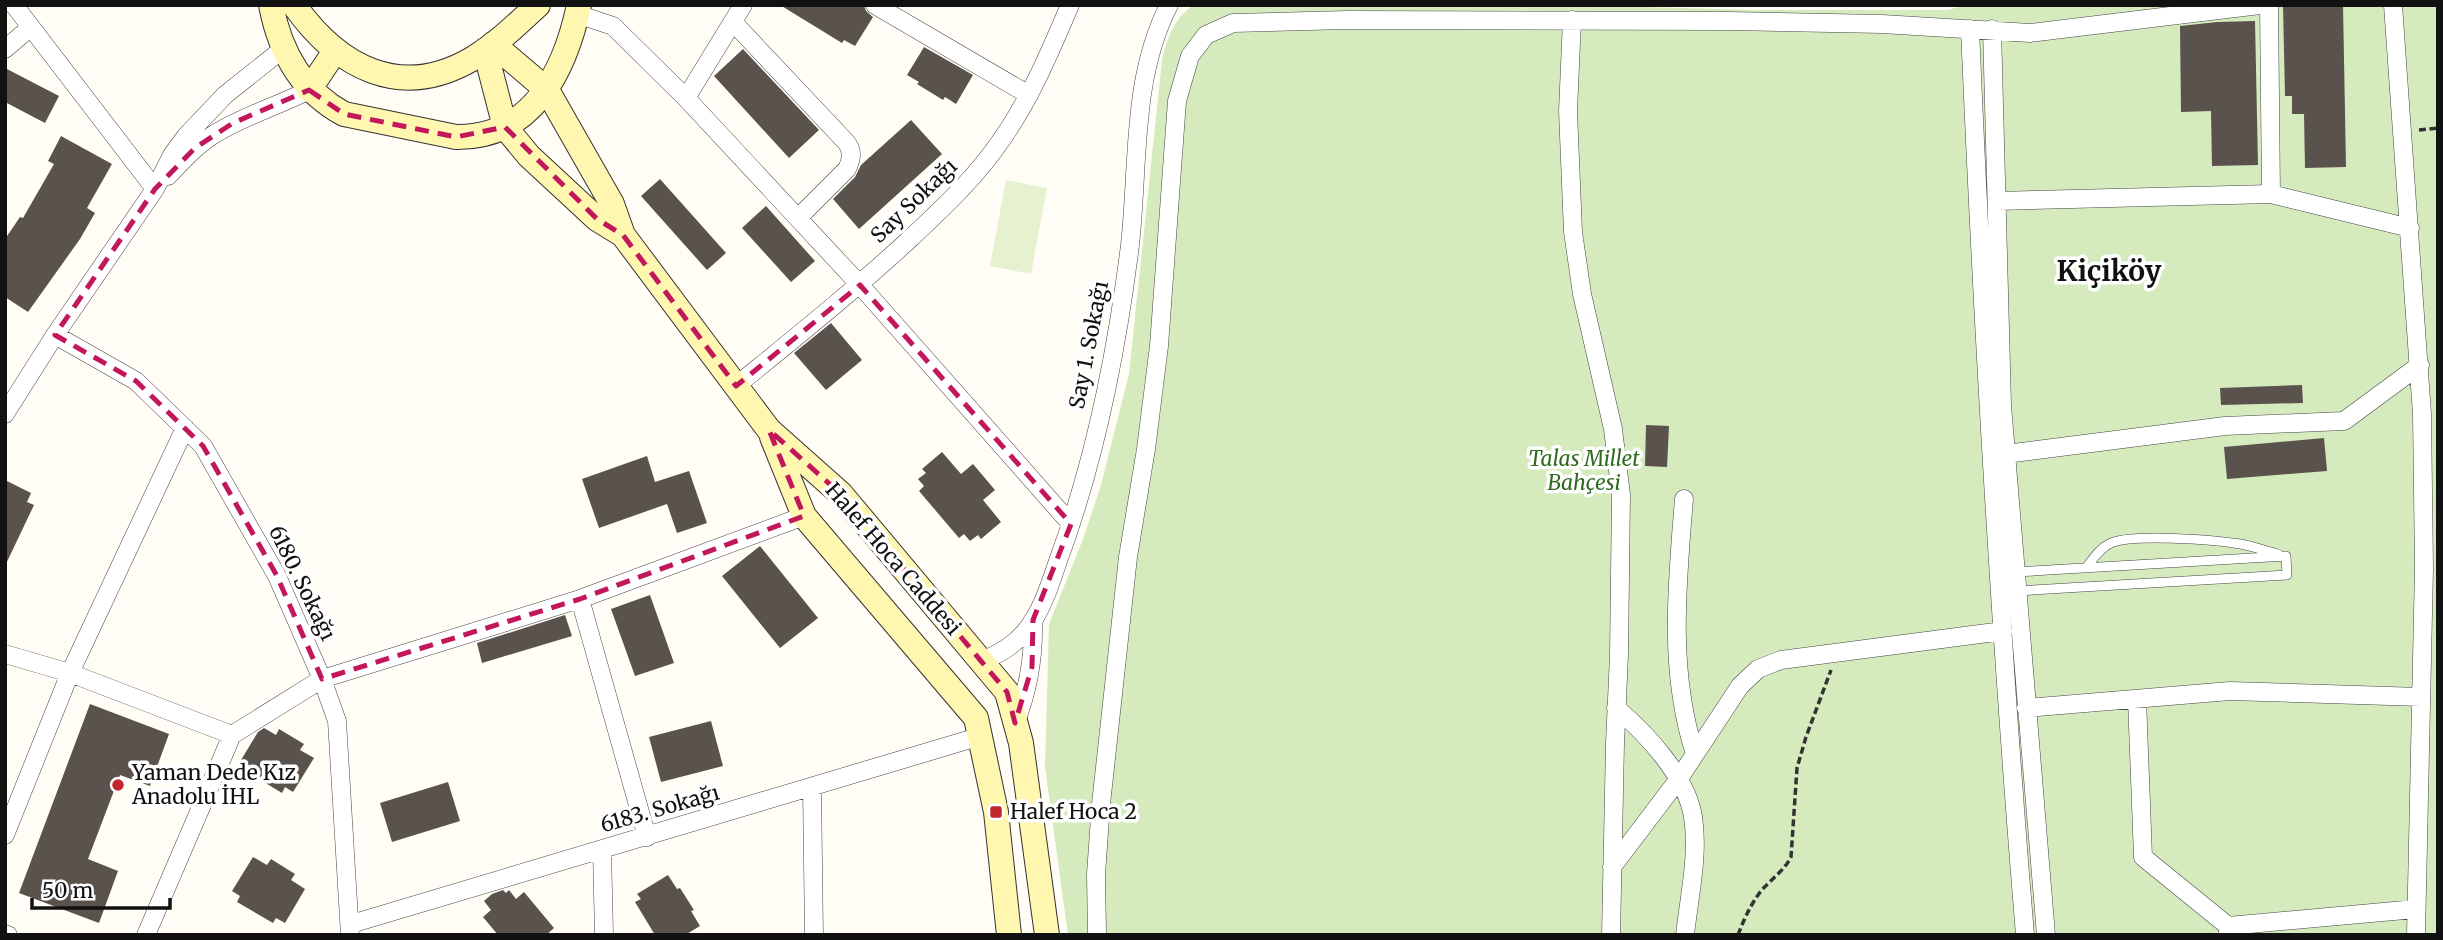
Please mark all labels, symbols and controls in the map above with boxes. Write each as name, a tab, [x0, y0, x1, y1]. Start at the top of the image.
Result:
street label: Say Sokağı	[865, 153, 963, 249]
district label: Kiçiköy	[2057, 253, 2162, 289]
street label: Say 1. Sokağı	[1063, 278, 1114, 411]
park label: Talas Millet Bahçesi	[1528, 445, 1640, 496]
street label: Halef Hoca Caddesi	[820, 477, 967, 641]
street label: 6180. Sokağı	[263, 521, 342, 645]
place label: Yaman Dede Kız Anadolu İHL	[131, 759, 296, 810]
marker: Yaman Dede Kız Anadolu İHL	[110, 777, 126, 793]
street label: 6183. Sokağı	[597, 779, 723, 838]
place label: Halef Hoca 2	[1010, 798, 1137, 825]
marker: Halef Hoca 2	[988, 804, 1004, 820]
scale bar	[32, 866, 170, 910]
text: 50 m	[42, 877, 93, 904]

